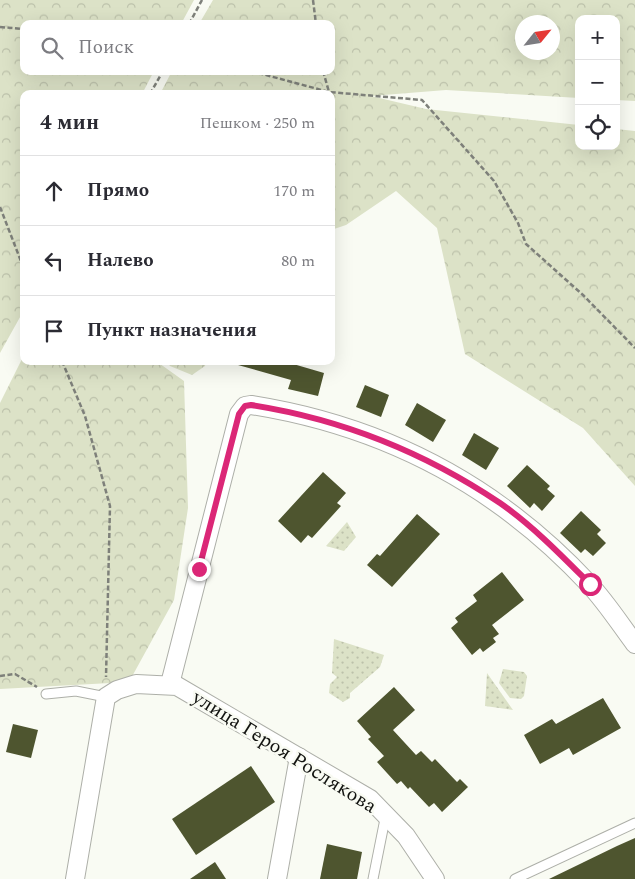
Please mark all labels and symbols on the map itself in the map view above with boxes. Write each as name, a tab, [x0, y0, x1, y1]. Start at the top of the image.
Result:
north arrow	[515, 15, 560, 60]
route end	[188, 558, 211, 581]
route start	[579, 573, 602, 596]
street label: улица Героя Рослякова	[185, 682, 383, 821]

